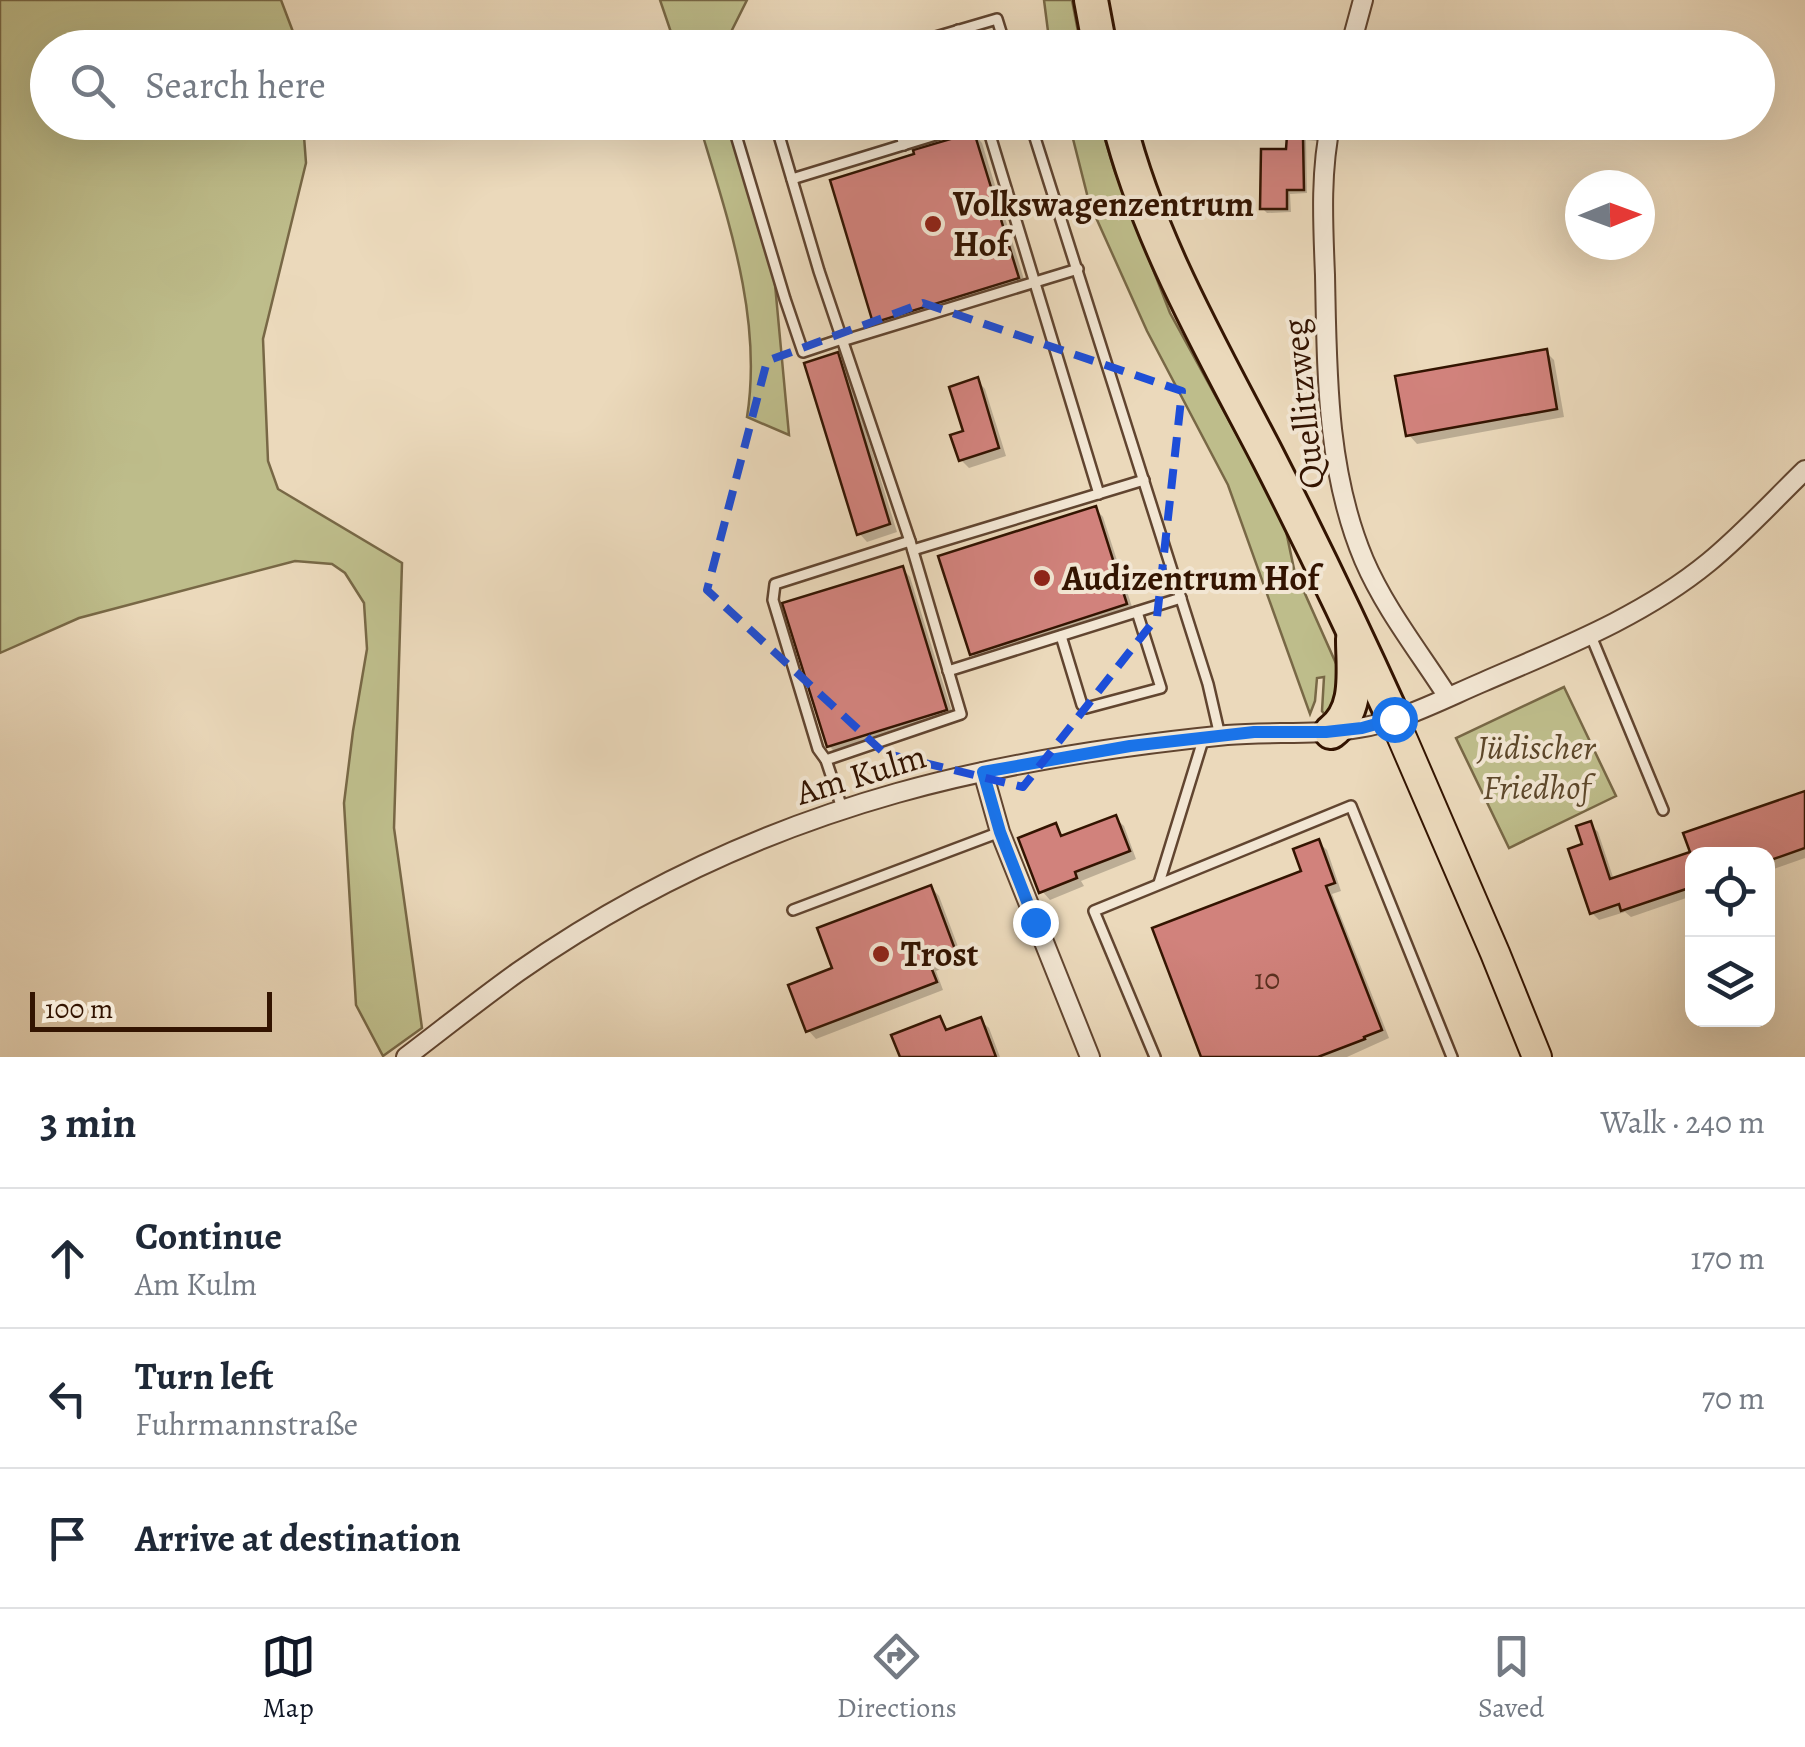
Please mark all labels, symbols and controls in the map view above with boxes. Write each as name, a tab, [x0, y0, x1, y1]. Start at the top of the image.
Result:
search box	[30, 30, 1775, 140]
icon: search	[65, 58, 120, 113]
text: Search here	[145, 59, 326, 111]
north arrow	[1565, 170, 1655, 260]
place label: Volkswagenzentrum Hof	[952, 180, 1254, 268]
marker: Volkswagenzentrum Hof	[922, 213, 944, 235]
street label: Quellitzweg	[1270, 316, 1336, 491]
place label: Audizentrum Hof	[1061, 554, 1324, 602]
marker: Audizentrum Hof	[1031, 567, 1053, 589]
route start	[1372, 697, 1418, 743]
park label: Jüdischer Friedhof	[1476, 723, 1597, 811]
street label: Am Kulm	[789, 732, 932, 817]
map controls	[1685, 847, 1775, 1027]
button: locate	[1685, 847, 1775, 937]
route end	[1013, 900, 1059, 946]
place label: Trost	[901, 930, 979, 978]
button: layers	[1685, 937, 1775, 1027]
marker: Trost	[870, 943, 892, 965]
house number: 10	[1254, 959, 1280, 999]
scale bar	[30, 987, 272, 1032]
text: 100 m	[45, 990, 113, 1028]
text: 3 min	[40, 1094, 136, 1151]
text: Walk · 240 m	[1600, 1100, 1765, 1144]
text: Continue	[135, 1210, 282, 1262]
icon: ahead	[40, 1231, 95, 1286]
text: 170 m	[1691, 1236, 1765, 1280]
text: Am Kulm	[135, 1262, 257, 1306]
text: Turn left	[135, 1350, 274, 1402]
icon: left	[40, 1371, 95, 1426]
text: 70 m	[1702, 1376, 1765, 1420]
text: Fuhrmannstraße	[135, 1402, 358, 1446]
icon: arrive	[40, 1511, 95, 1566]
text: Arrive at destination	[135, 1512, 461, 1564]
tab: Map	[261, 1629, 316, 1727]
tab: Directions	[837, 1629, 957, 1727]
tab: Saved	[1478, 1629, 1544, 1727]

